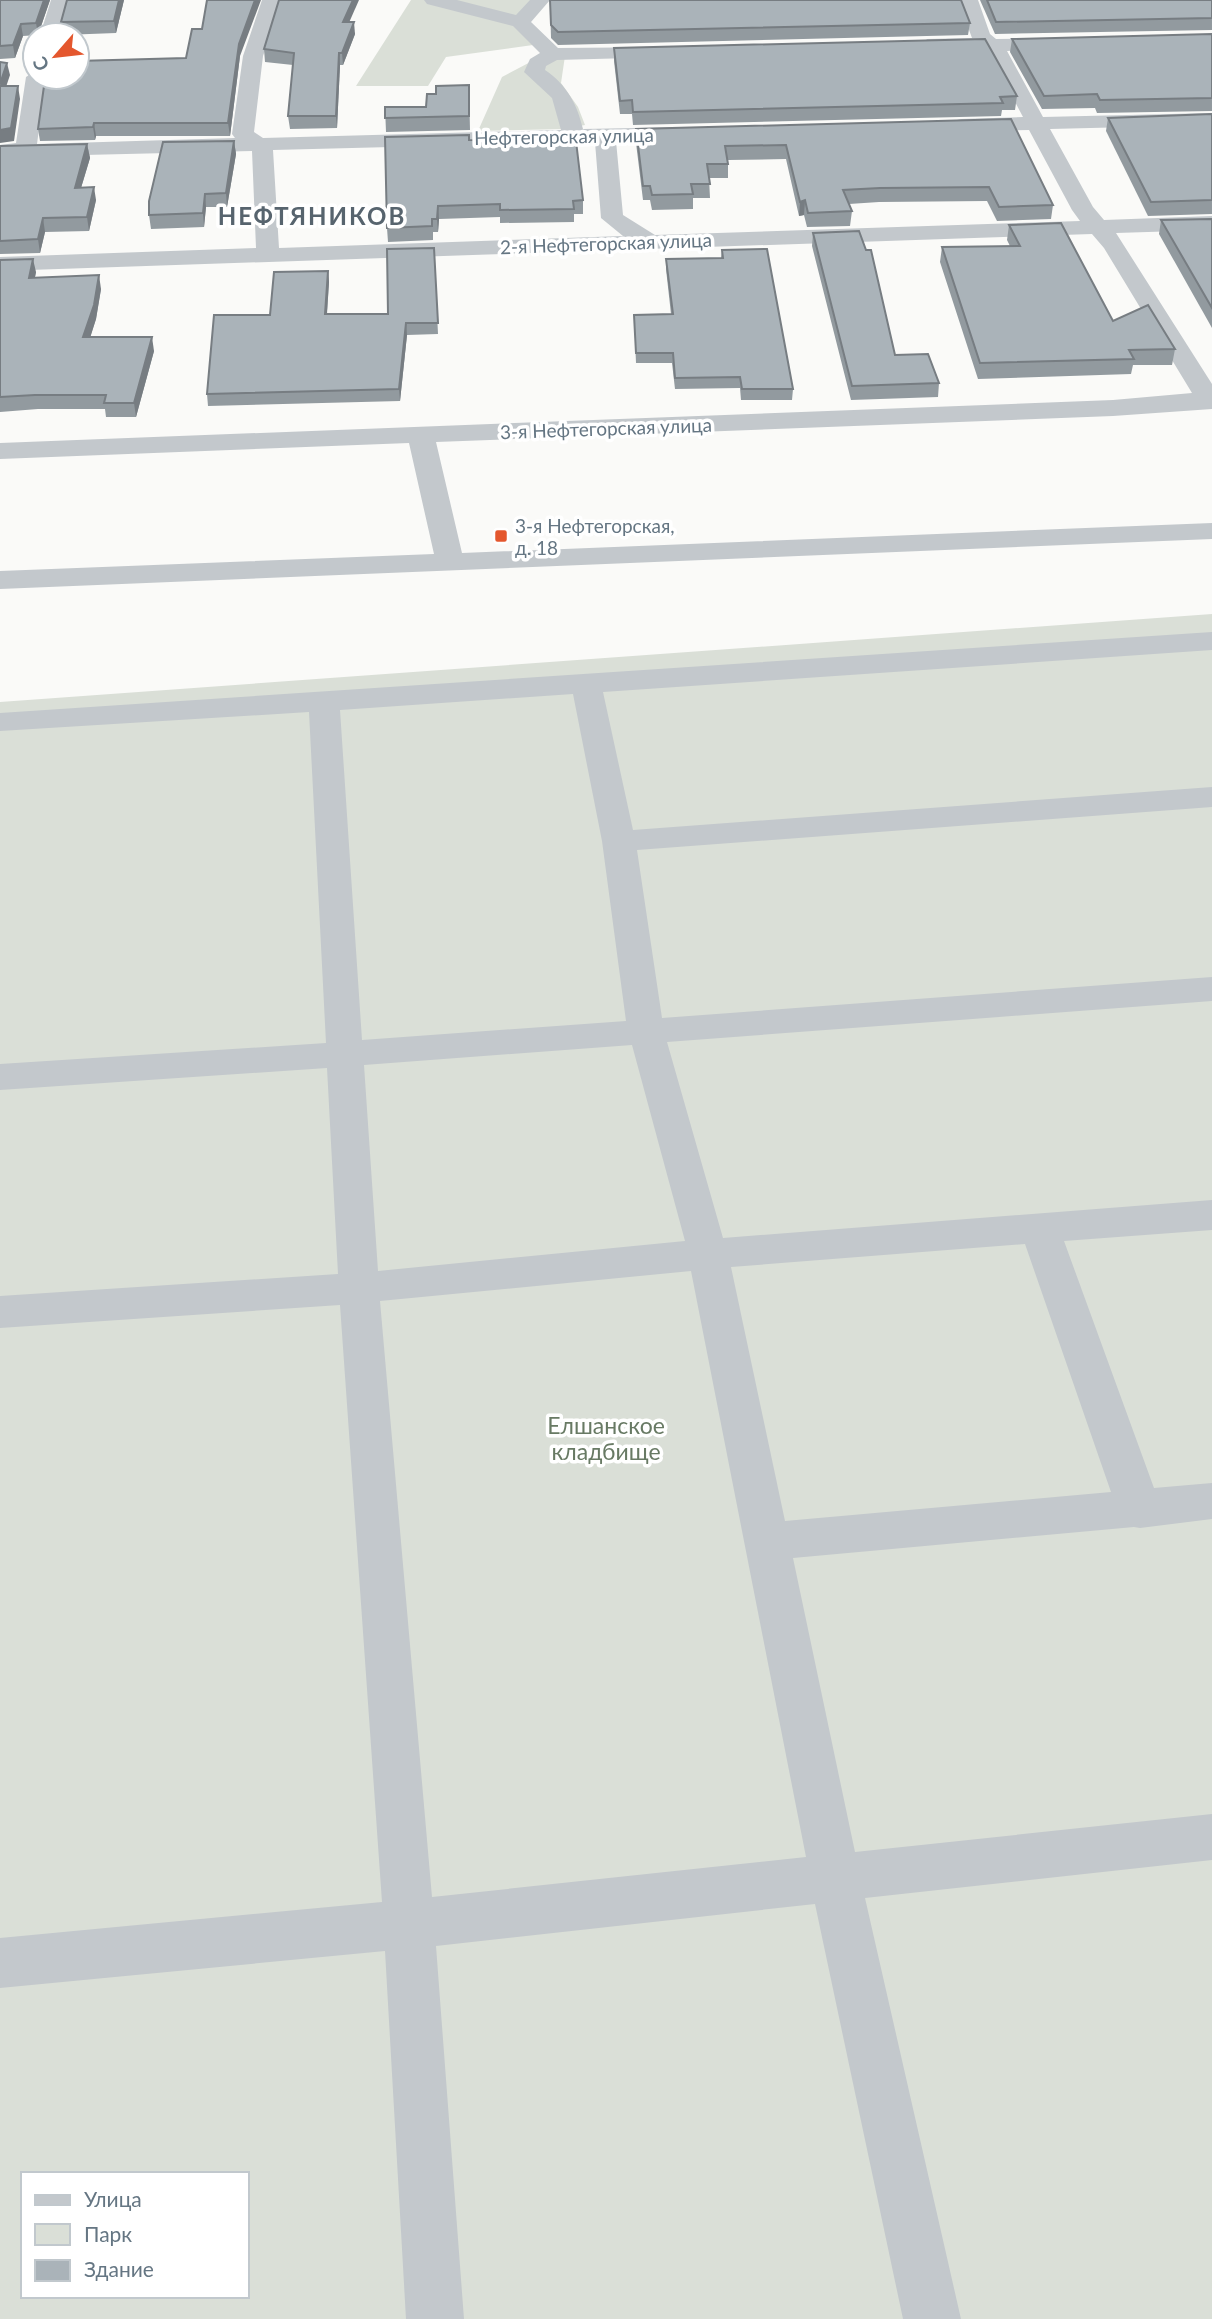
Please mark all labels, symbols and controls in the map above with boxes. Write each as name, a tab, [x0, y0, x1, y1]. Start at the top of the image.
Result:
north arrow	[21, 21, 91, 91]
text: С	[27, 53, 54, 75]
street label: Нефтегорская улица	[474, 123, 654, 149]
district label: НЕФТЯНИКОВ	[218, 201, 406, 230]
street label: 2-я Нефтегорская улица	[500, 228, 712, 258]
street label: 3-я Нефтегорская улица	[500, 413, 712, 443]
place label: 3-я Нефтегорская, д. 18	[515, 514, 675, 559]
marker: 3-я Нефтегорская, д. 18	[493, 528, 509, 544]
park label: Елшанское кладбище	[547, 1411, 665, 1465]
legend	[21, 2172, 248, 2298]
text: Улица	[84, 2186, 142, 2211]
text: Парк	[84, 2221, 132, 2246]
text: Здание	[84, 2256, 154, 2281]

